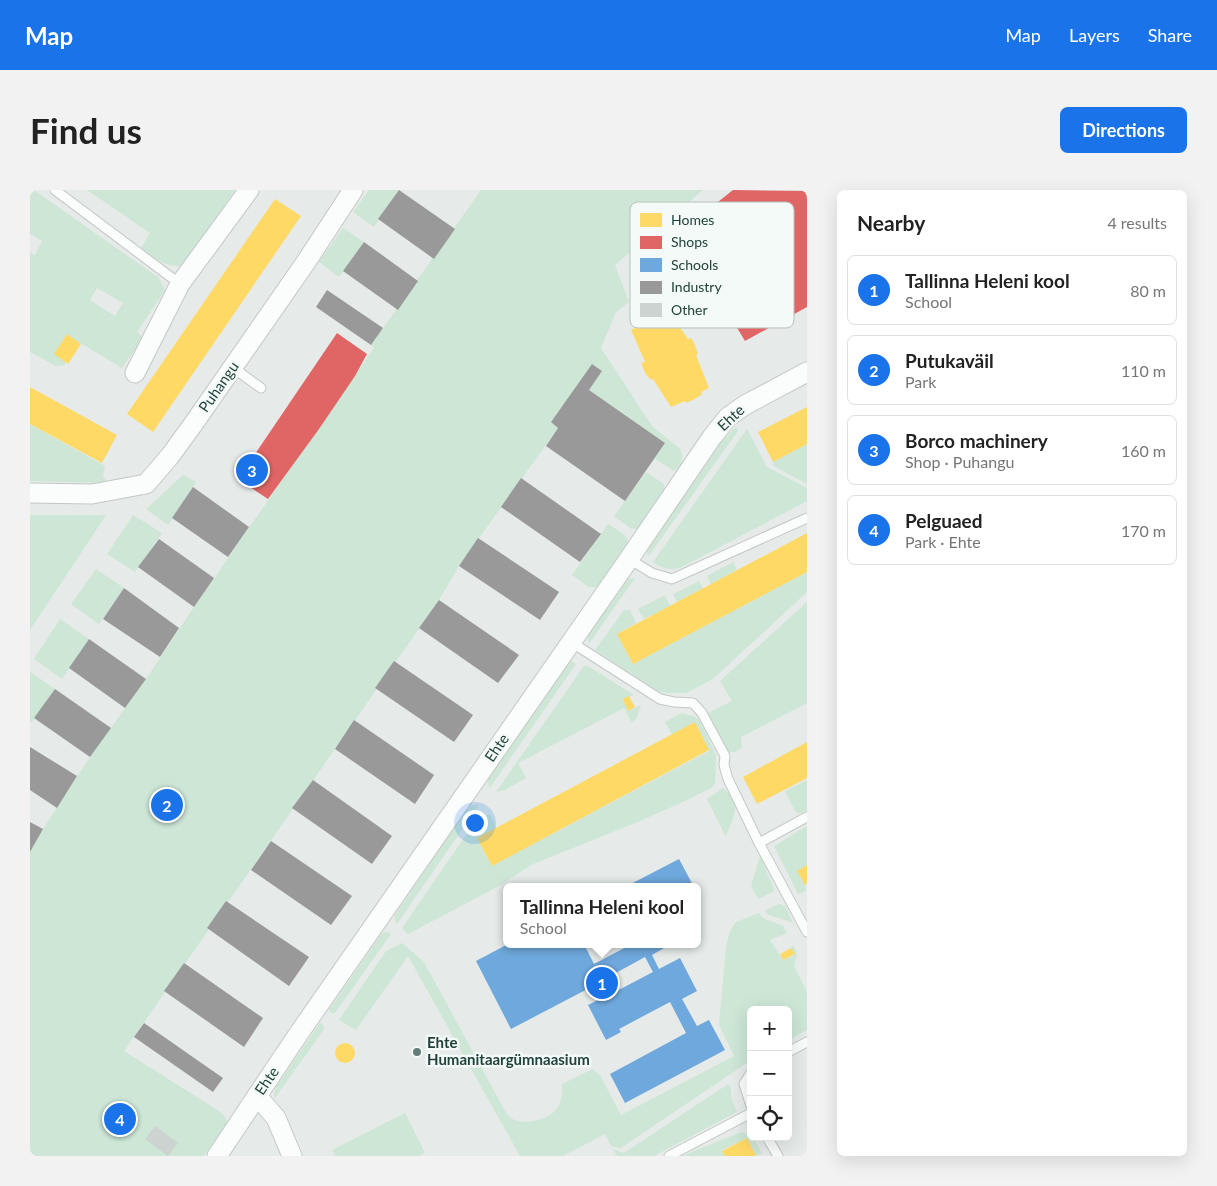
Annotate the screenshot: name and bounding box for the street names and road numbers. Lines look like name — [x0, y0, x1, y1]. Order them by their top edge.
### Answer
street label: Puhangu — [194, 358, 242, 415]
street label: Ehte — [713, 400, 748, 434]
street label: Ehte — [480, 730, 512, 765]
street label: Ehte — [250, 1063, 282, 1098]

